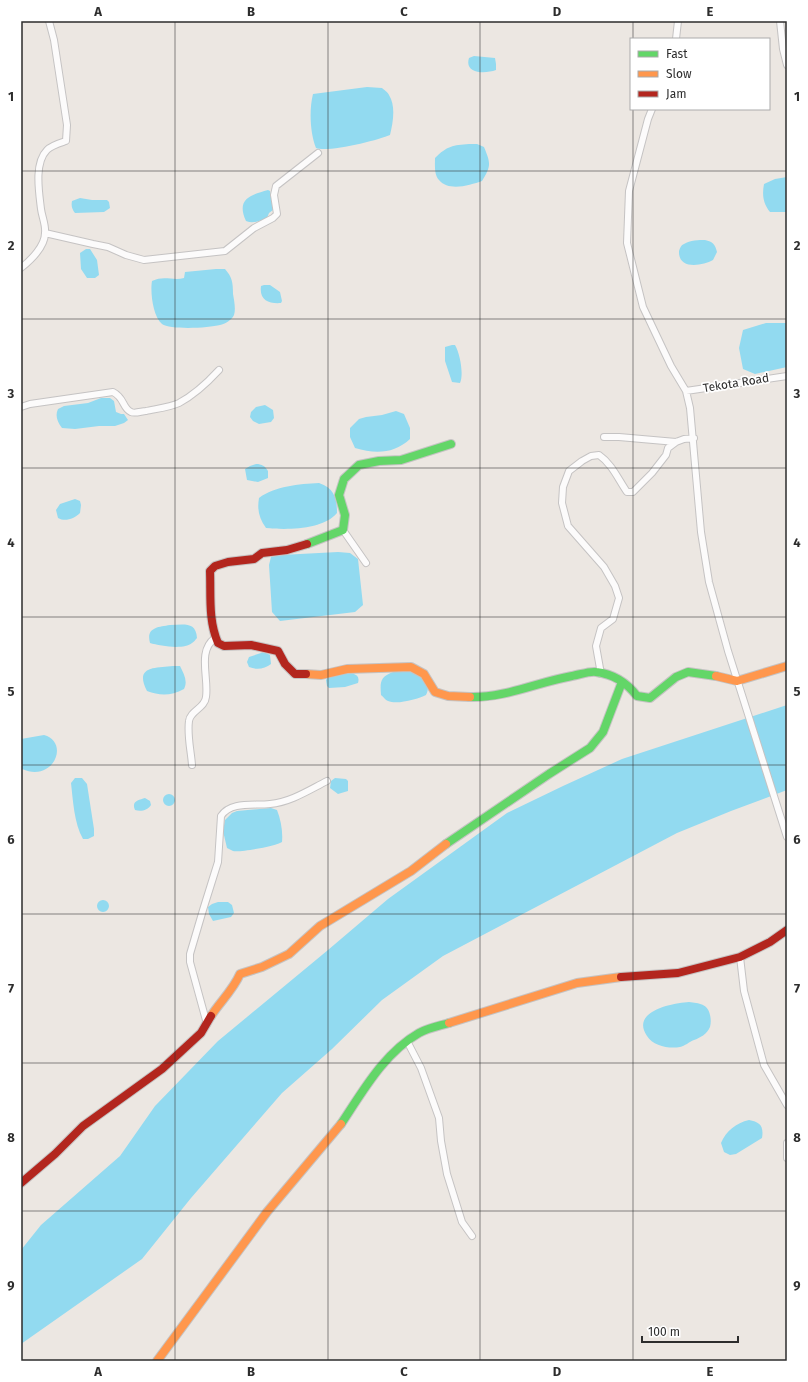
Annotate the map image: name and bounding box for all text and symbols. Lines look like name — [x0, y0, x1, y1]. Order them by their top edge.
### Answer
text: A — [93, 4, 102, 19]
text: B — [247, 4, 255, 19]
text: C — [400, 4, 408, 19]
text: D — [553, 4, 562, 19]
text: E — [707, 4, 714, 19]
legend — [630, 38, 770, 110]
text: Fast — [666, 47, 688, 61]
text: Slow — [666, 67, 692, 81]
text: Jam — [666, 87, 686, 101]
text: 1 — [8, 89, 14, 104]
text: 1 — [794, 89, 800, 104]
text: 2 — [8, 238, 15, 253]
text: 2 — [794, 238, 801, 253]
street label: Tekota Road — [702, 371, 770, 395]
text: 3 — [7, 386, 15, 401]
text: 3 — [793, 386, 801, 401]
text: 4 — [7, 535, 15, 550]
text: 4 — [793, 535, 801, 550]
text: 5 — [8, 684, 15, 699]
text: 5 — [794, 684, 801, 699]
text: 6 — [7, 832, 15, 847]
text: 6 — [793, 832, 801, 847]
text: 7 — [8, 981, 14, 996]
text: 7 — [794, 981, 800, 996]
text: 8 — [7, 1130, 15, 1145]
text: 8 — [793, 1130, 801, 1145]
text: 9 — [7, 1278, 15, 1293]
text: 9 — [793, 1278, 801, 1293]
scale bar — [642, 1318, 738, 1344]
text: 100 m — [648, 1325, 680, 1339]
text: A — [93, 1364, 102, 1379]
text: B — [247, 1364, 255, 1379]
text: C — [400, 1364, 408, 1379]
text: D — [553, 1364, 562, 1379]
text: E — [707, 1364, 714, 1379]

